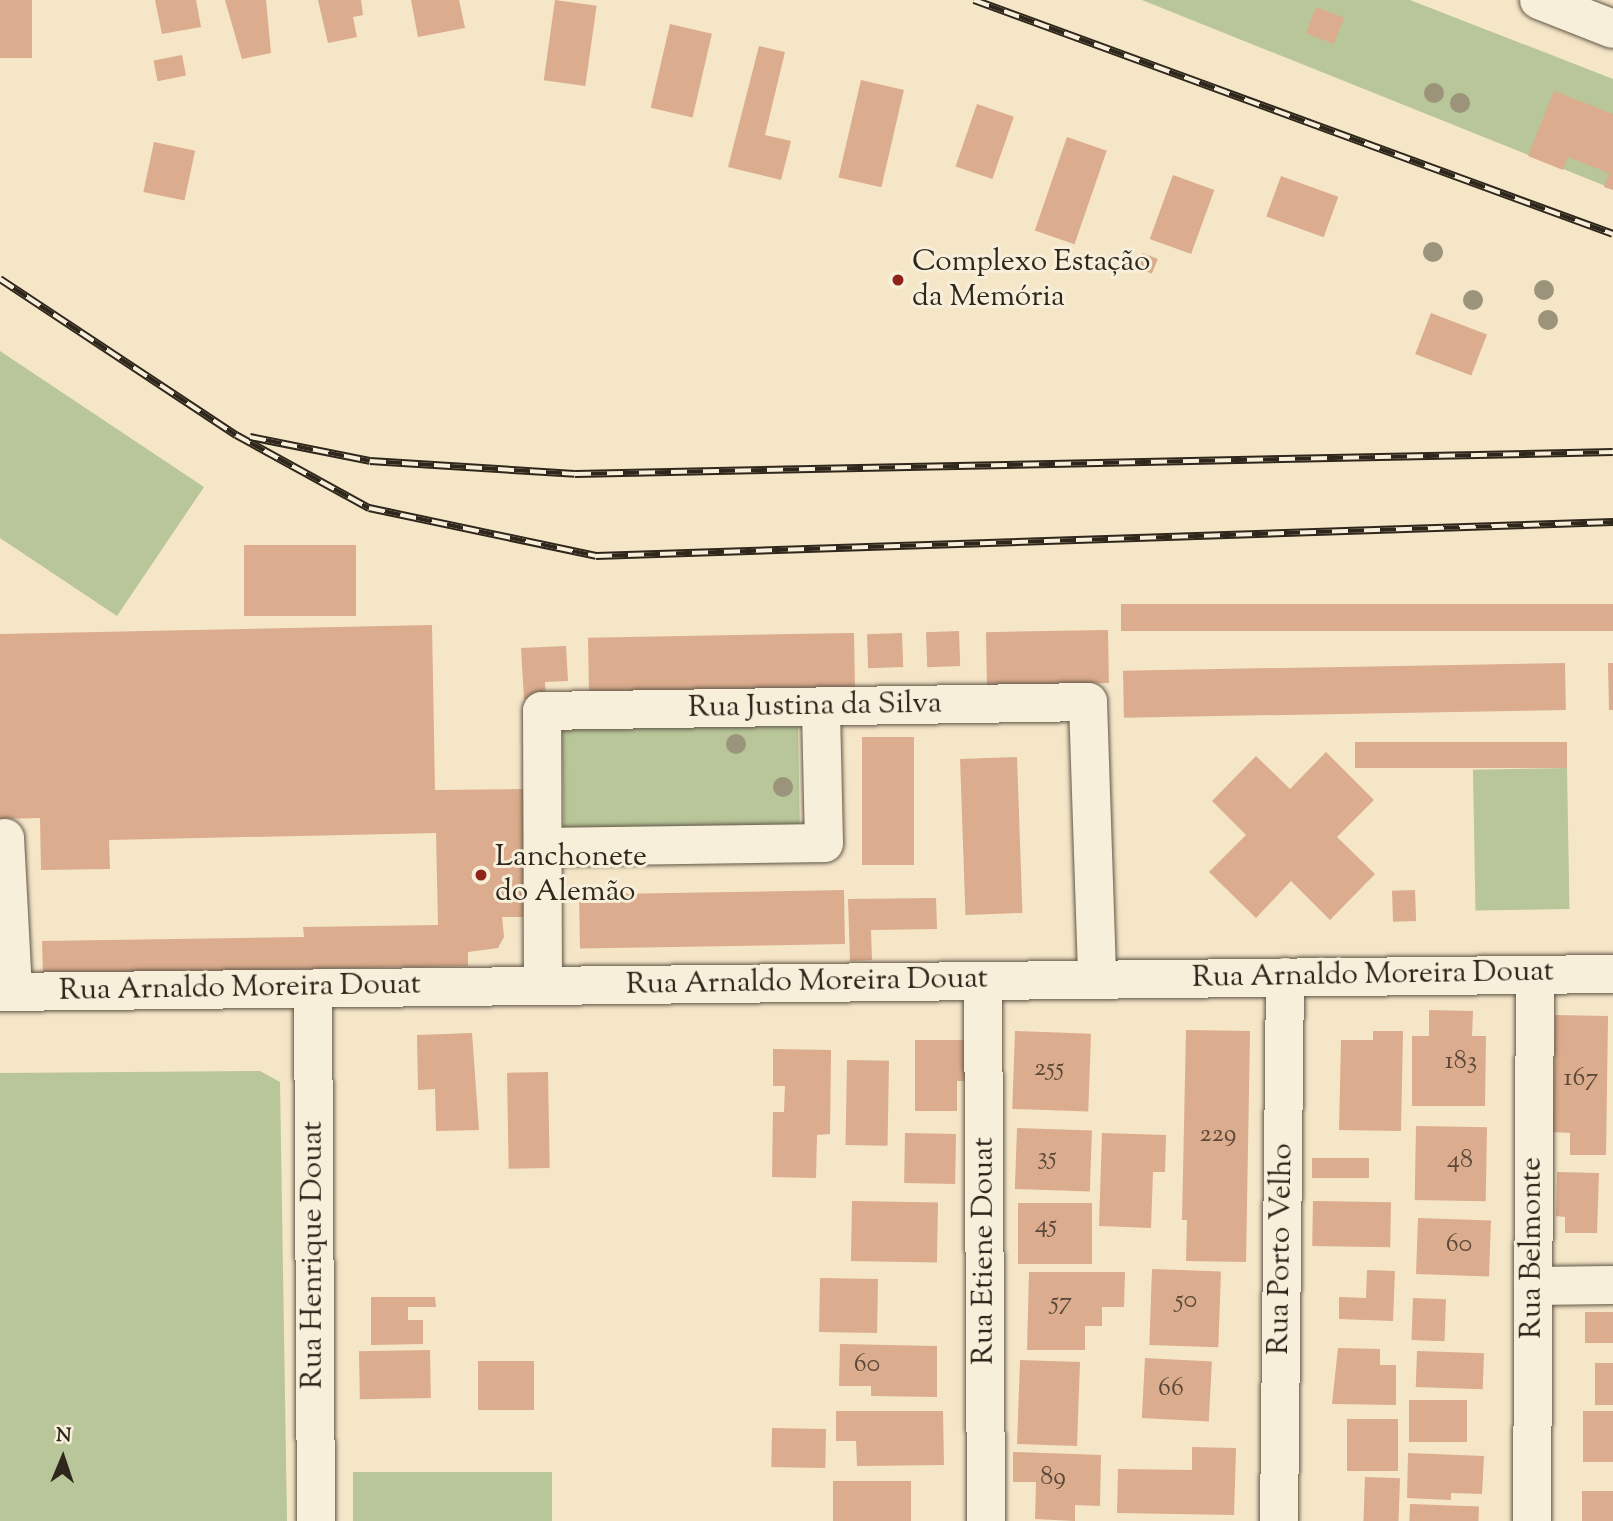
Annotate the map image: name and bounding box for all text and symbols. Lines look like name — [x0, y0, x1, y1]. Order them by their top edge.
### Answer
place label: Complexo Estação da Memória — [912, 245, 1150, 316]
marker: Complexo Estação da Memória — [890, 272, 906, 288]
street label: Rua Justina da Silva — [688, 687, 942, 727]
place label: Lanchonete do Alemão — [495, 840, 647, 910]
marker: Lanchonete do Alemão — [473, 867, 489, 883]
street label: Rua Arnaldo Moreira Douat — [1192, 955, 1554, 997]
street label: Rua Arnaldo Moreira Douat — [626, 962, 988, 1004]
street label: Rua Arnaldo Moreira Douat — [59, 968, 421, 1010]
house number: 183 — [1445, 1046, 1477, 1078]
house number: 255 — [1034, 1053, 1064, 1085]
house number: 167 — [1564, 1063, 1598, 1095]
house number: 229 — [1200, 1119, 1236, 1151]
street label: Rua Henrique Douat — [296, 1121, 332, 1389]
street label: Rua Etiene Douat — [967, 1137, 1003, 1365]
house number: 35 — [1037, 1142, 1057, 1174]
street label: Rua Porto Velho — [1262, 1143, 1302, 1355]
house number: 48 — [1447, 1145, 1473, 1177]
street label: Rua Belmonte — [1515, 1157, 1551, 1339]
house number: 45 — [1035, 1210, 1057, 1242]
house number: 60 — [1446, 1229, 1472, 1261]
house number: 50 — [1175, 1285, 1197, 1317]
house number: 57 — [1050, 1287, 1072, 1319]
house number: 60 — [854, 1349, 880, 1381]
house number: 66 — [1158, 1373, 1184, 1405]
north arrow — [28, 1423, 98, 1493]
text: N — [56, 1423, 72, 1450]
house number: 89 — [1040, 1462, 1066, 1494]

